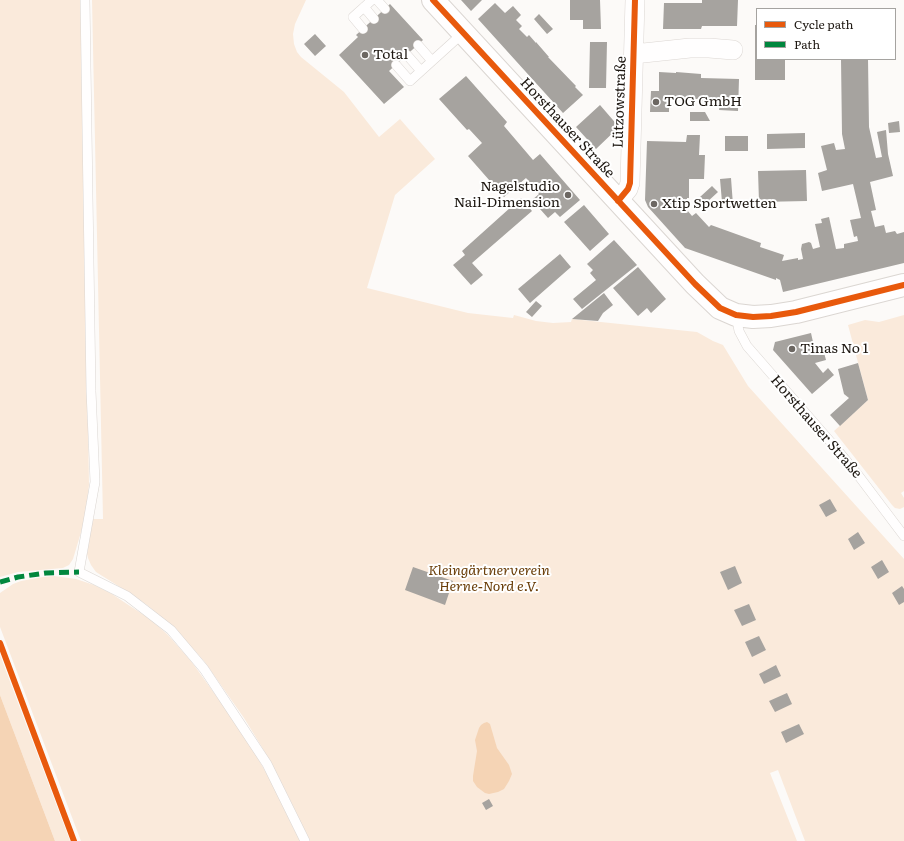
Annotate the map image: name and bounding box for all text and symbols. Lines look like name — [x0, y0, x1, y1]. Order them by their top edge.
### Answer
legend — [756, 8, 896, 60]
text: Cycle path — [794, 15, 854, 33]
text: Path — [794, 35, 820, 53]
place label: Total — [373, 47, 408, 63]
marker: Total — [360, 50, 370, 60]
street label: Lützowstraße — [610, 56, 630, 148]
street label: Horsthauser Straße — [516, 74, 618, 182]
place label: TOG GmbH — [664, 94, 742, 110]
marker: TOG GmbH — [651, 97, 661, 107]
place label: Nagelstudio Nail-Dimension — [454, 179, 560, 212]
marker: Nagelstudio Nail-Dimension — [563, 190, 573, 200]
place label: Xtip Sportwetten — [662, 196, 777, 212]
marker: Xtip Sportwetten — [649, 199, 659, 209]
place label: Tinas No 1 — [800, 341, 868, 357]
marker: Tinas No 1 — [787, 344, 797, 354]
street label: Horsthauser Straße — [767, 372, 865, 482]
park label: Kleingärtnerverein Herne-Nord e.V. — [428, 563, 550, 596]

